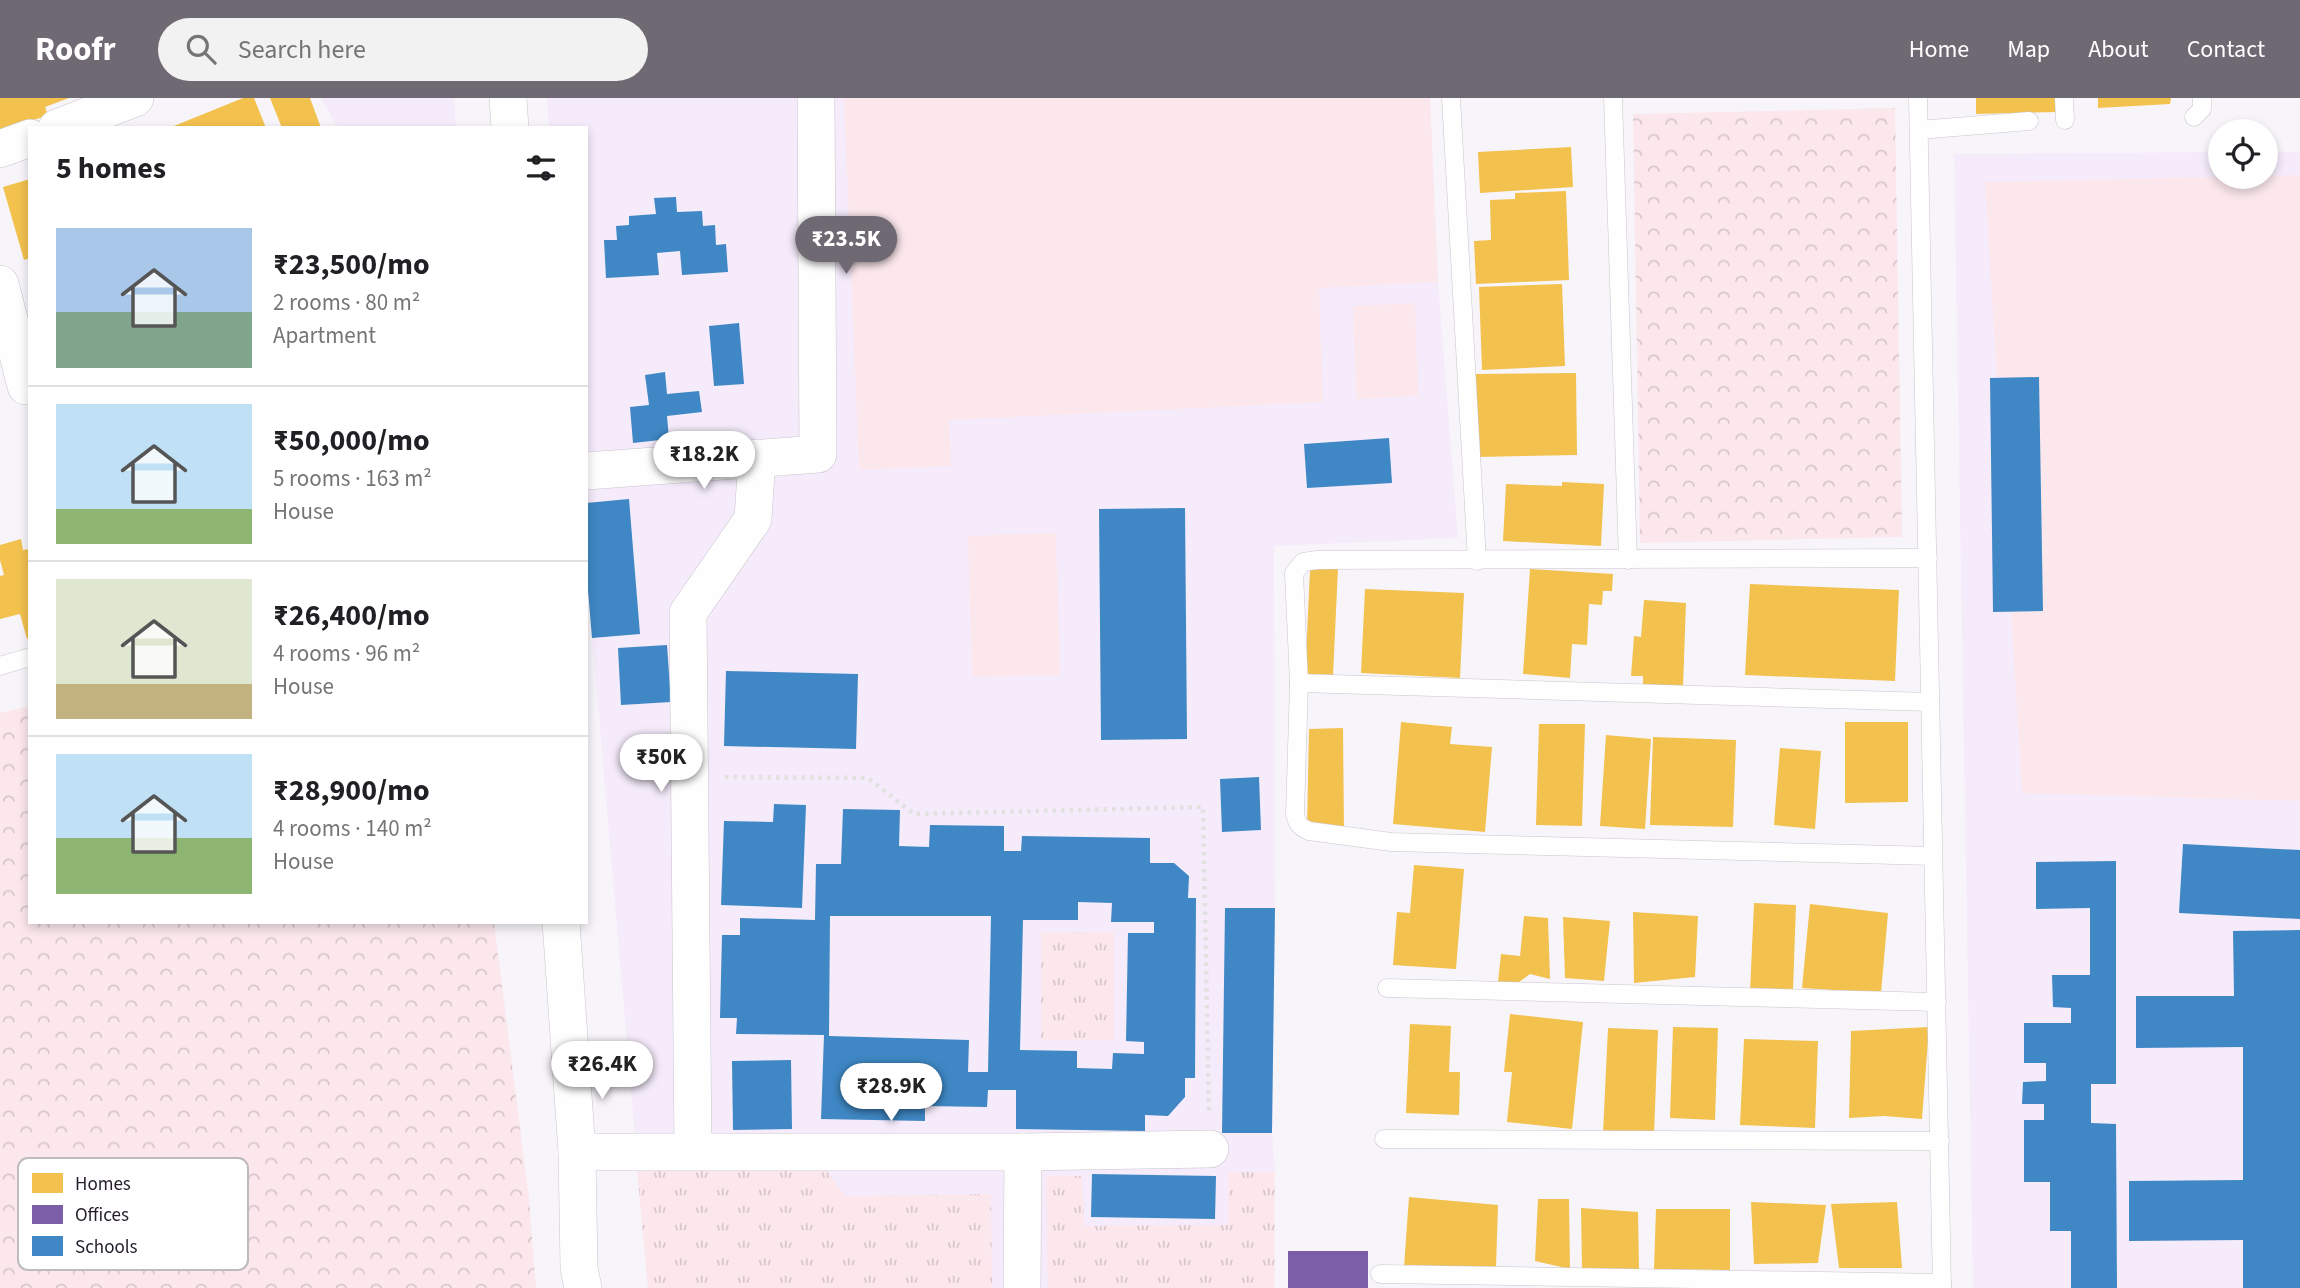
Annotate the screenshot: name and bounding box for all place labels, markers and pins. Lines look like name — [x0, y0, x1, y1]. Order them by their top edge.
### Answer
pin: ₹23.5K — [789, 216, 903, 276]
pin: ₹18.2K — [647, 432, 761, 491]
pin: ₹50K — [620, 734, 702, 794]
pin: ₹26.4K — [545, 1042, 659, 1101]
pin: ₹28.9K — [834, 1063, 948, 1123]

